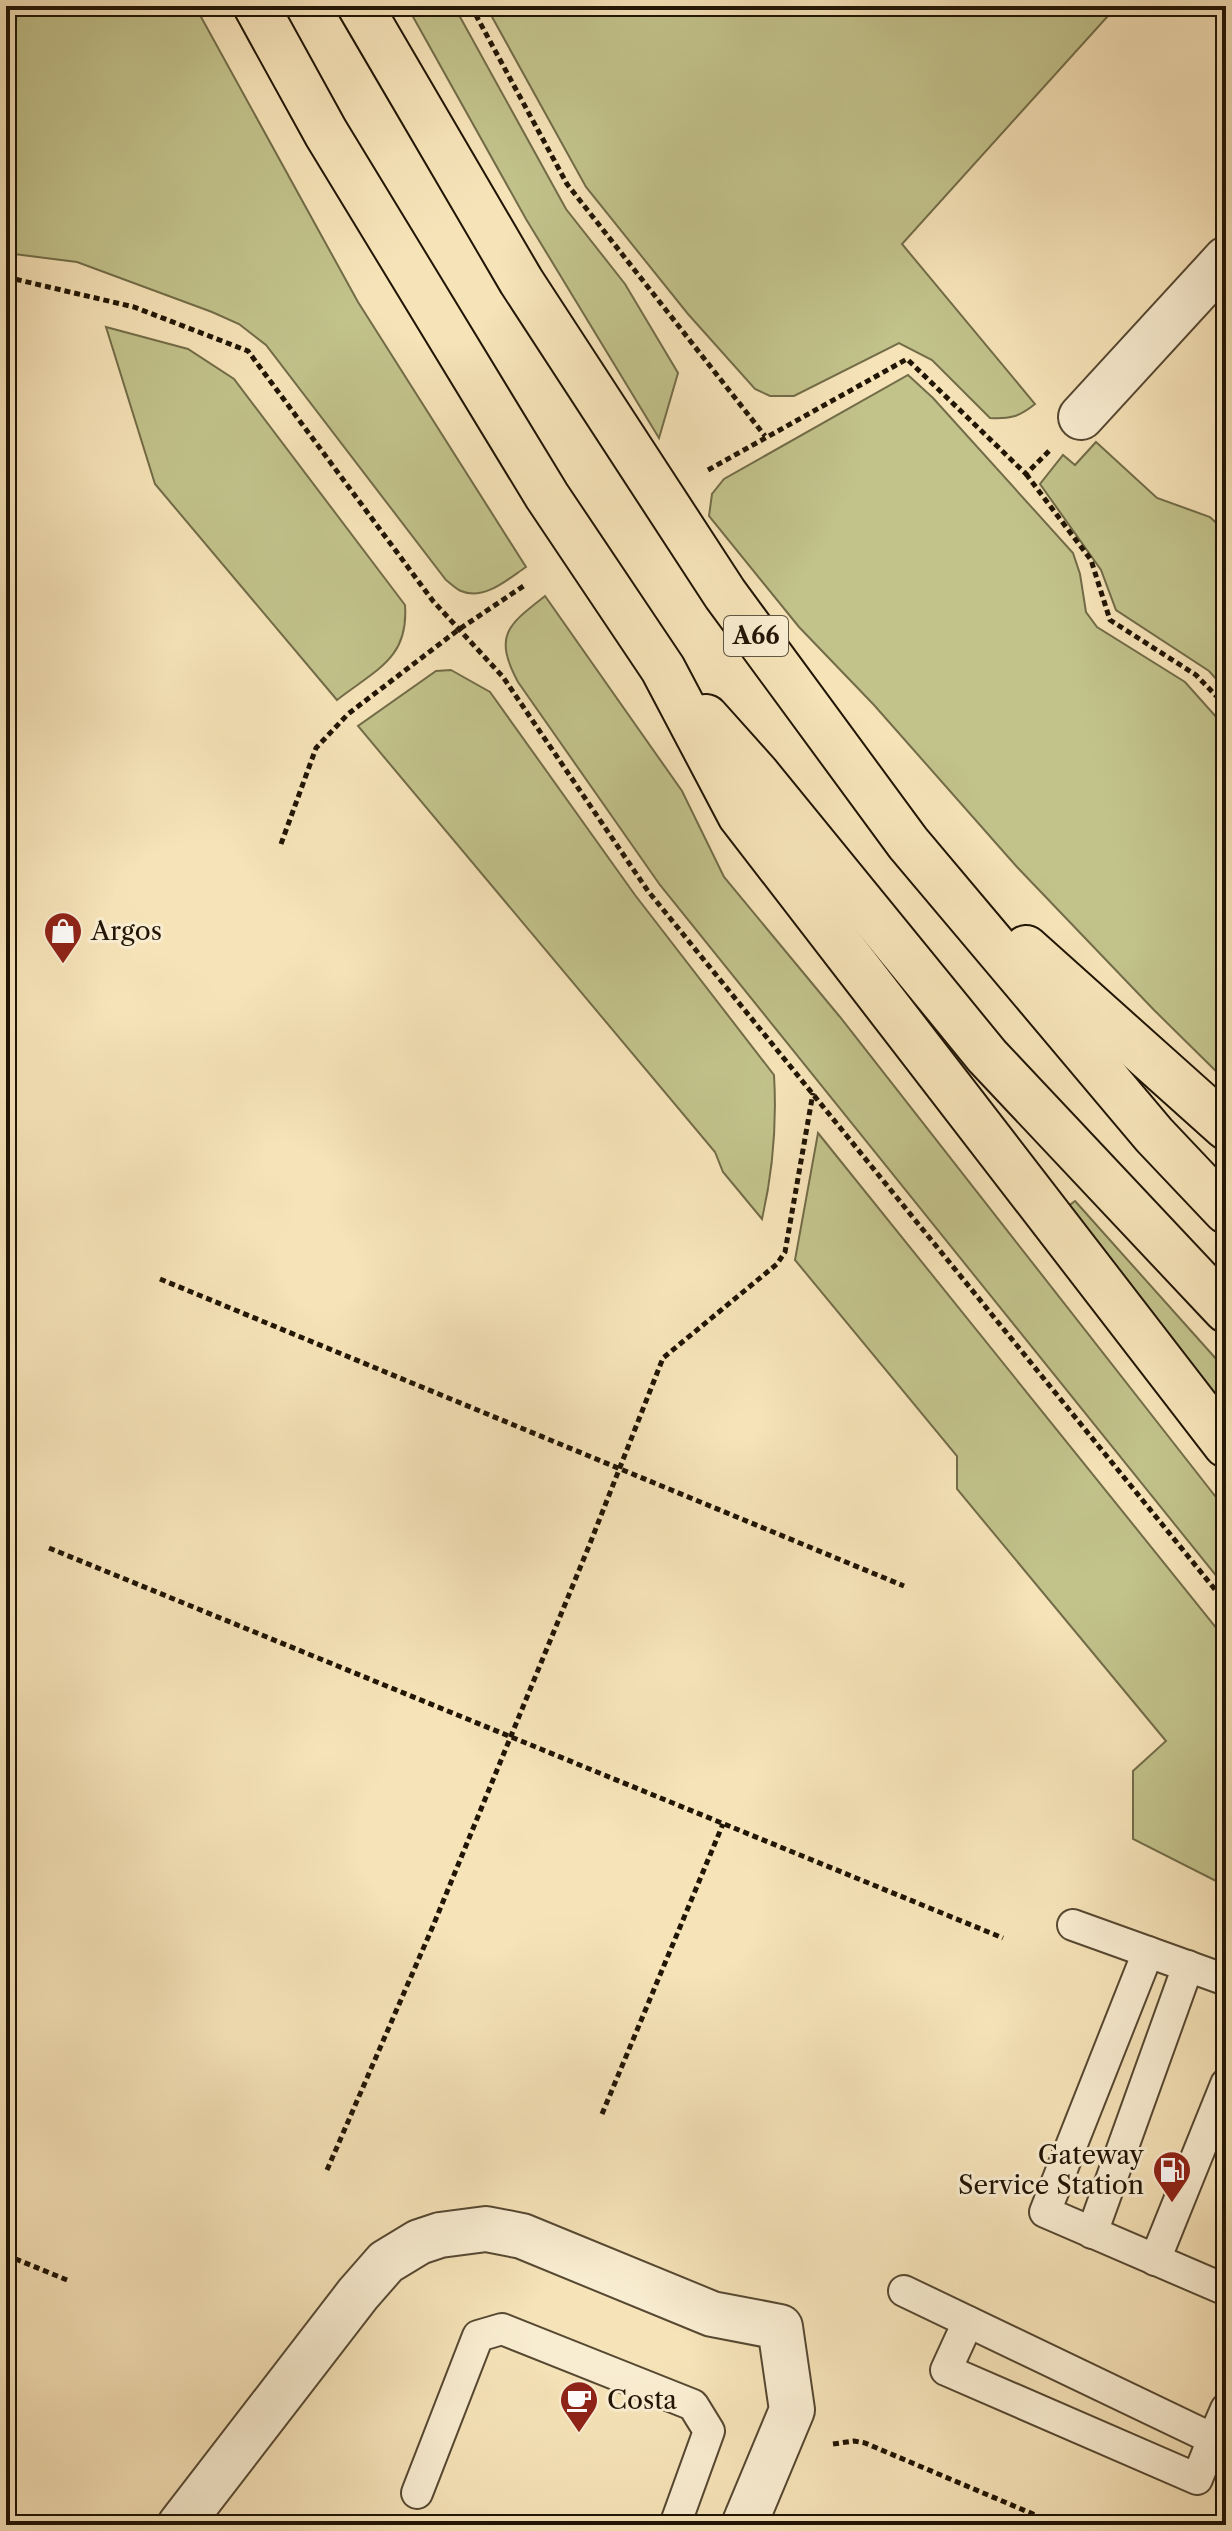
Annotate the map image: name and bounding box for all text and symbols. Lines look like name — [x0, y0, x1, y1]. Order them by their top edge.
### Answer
road number: A66 — [724, 616, 788, 656]
shop icon: Argos — [42, 910, 84, 965]
place label: Argos — [90, 915, 162, 947]
place label: Gateway Service Station — [958, 2139, 1145, 2201]
fuel station icon: Gateway Service Station — [1151, 2149, 1193, 2204]
cafe icon: Costa — [558, 2379, 600, 2434]
place label: Costa — [607, 2384, 677, 2416]

